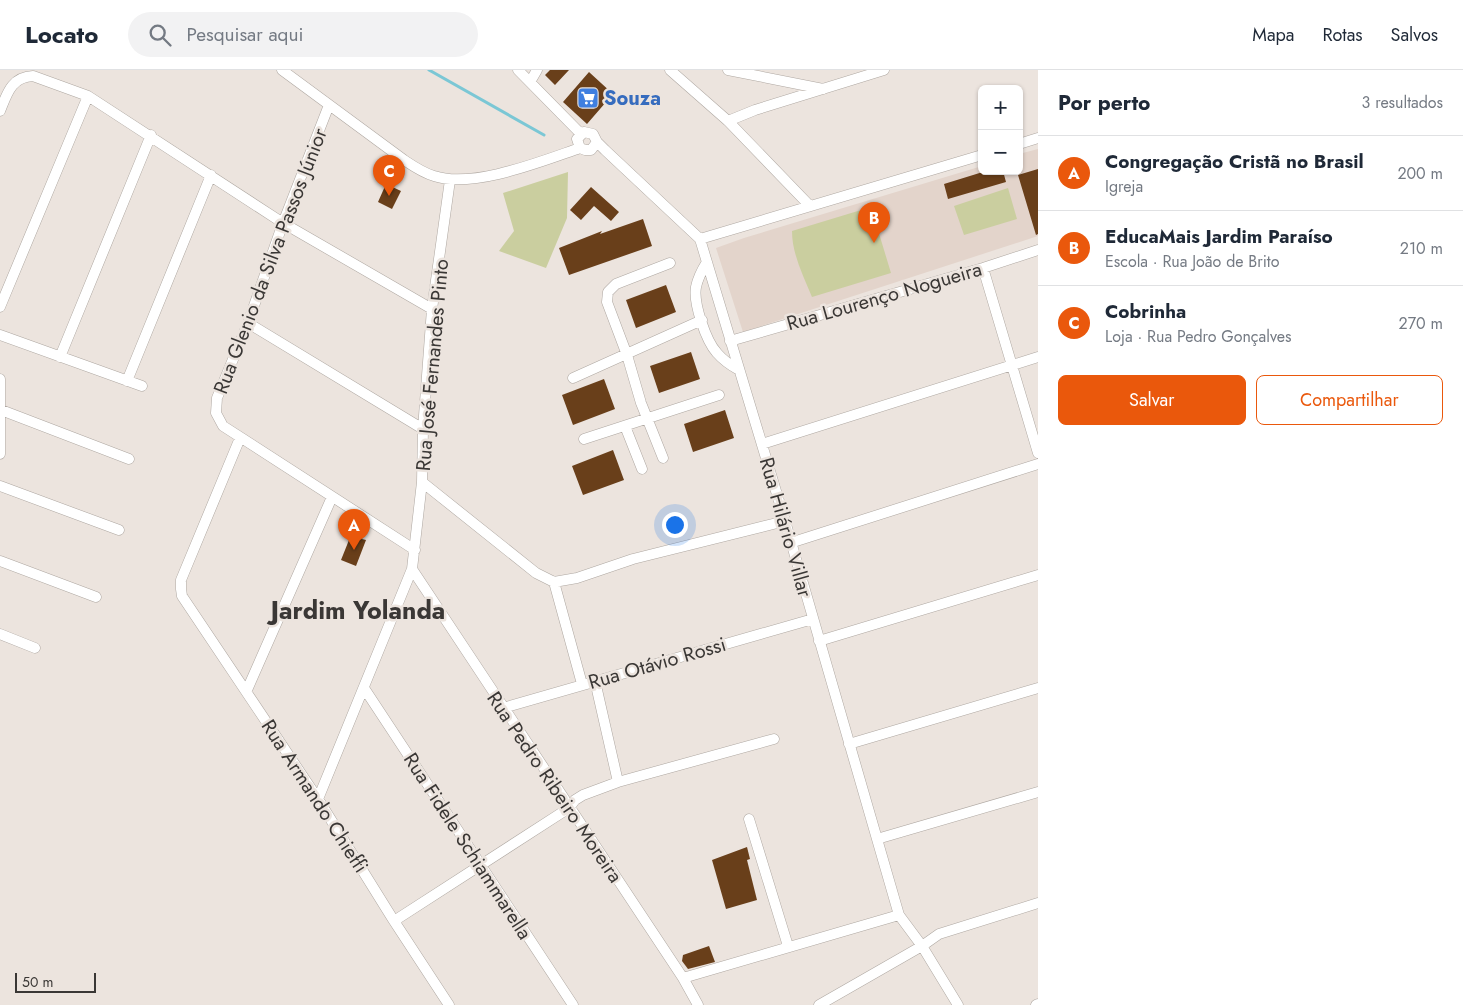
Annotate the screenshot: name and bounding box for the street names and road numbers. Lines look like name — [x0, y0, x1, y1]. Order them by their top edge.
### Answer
street label: Rua Glenio da Silva Passos Júnior — [206, 124, 335, 398]
street label: Rua Lourenço Nogueira — [783, 255, 985, 338]
street label: Rua José Fernandes Pinto — [409, 258, 456, 472]
street label: Rua Hilário Villar — [752, 454, 819, 601]
street label: Rua Otávio Rossi — [585, 630, 729, 697]
street label: Rua Pedro Ribeiro Moreira — [480, 686, 630, 889]
street label: Rua Armando Chieffi — [254, 714, 375, 879]
street label: Rua Fidele Schiammarella — [396, 747, 539, 945]

